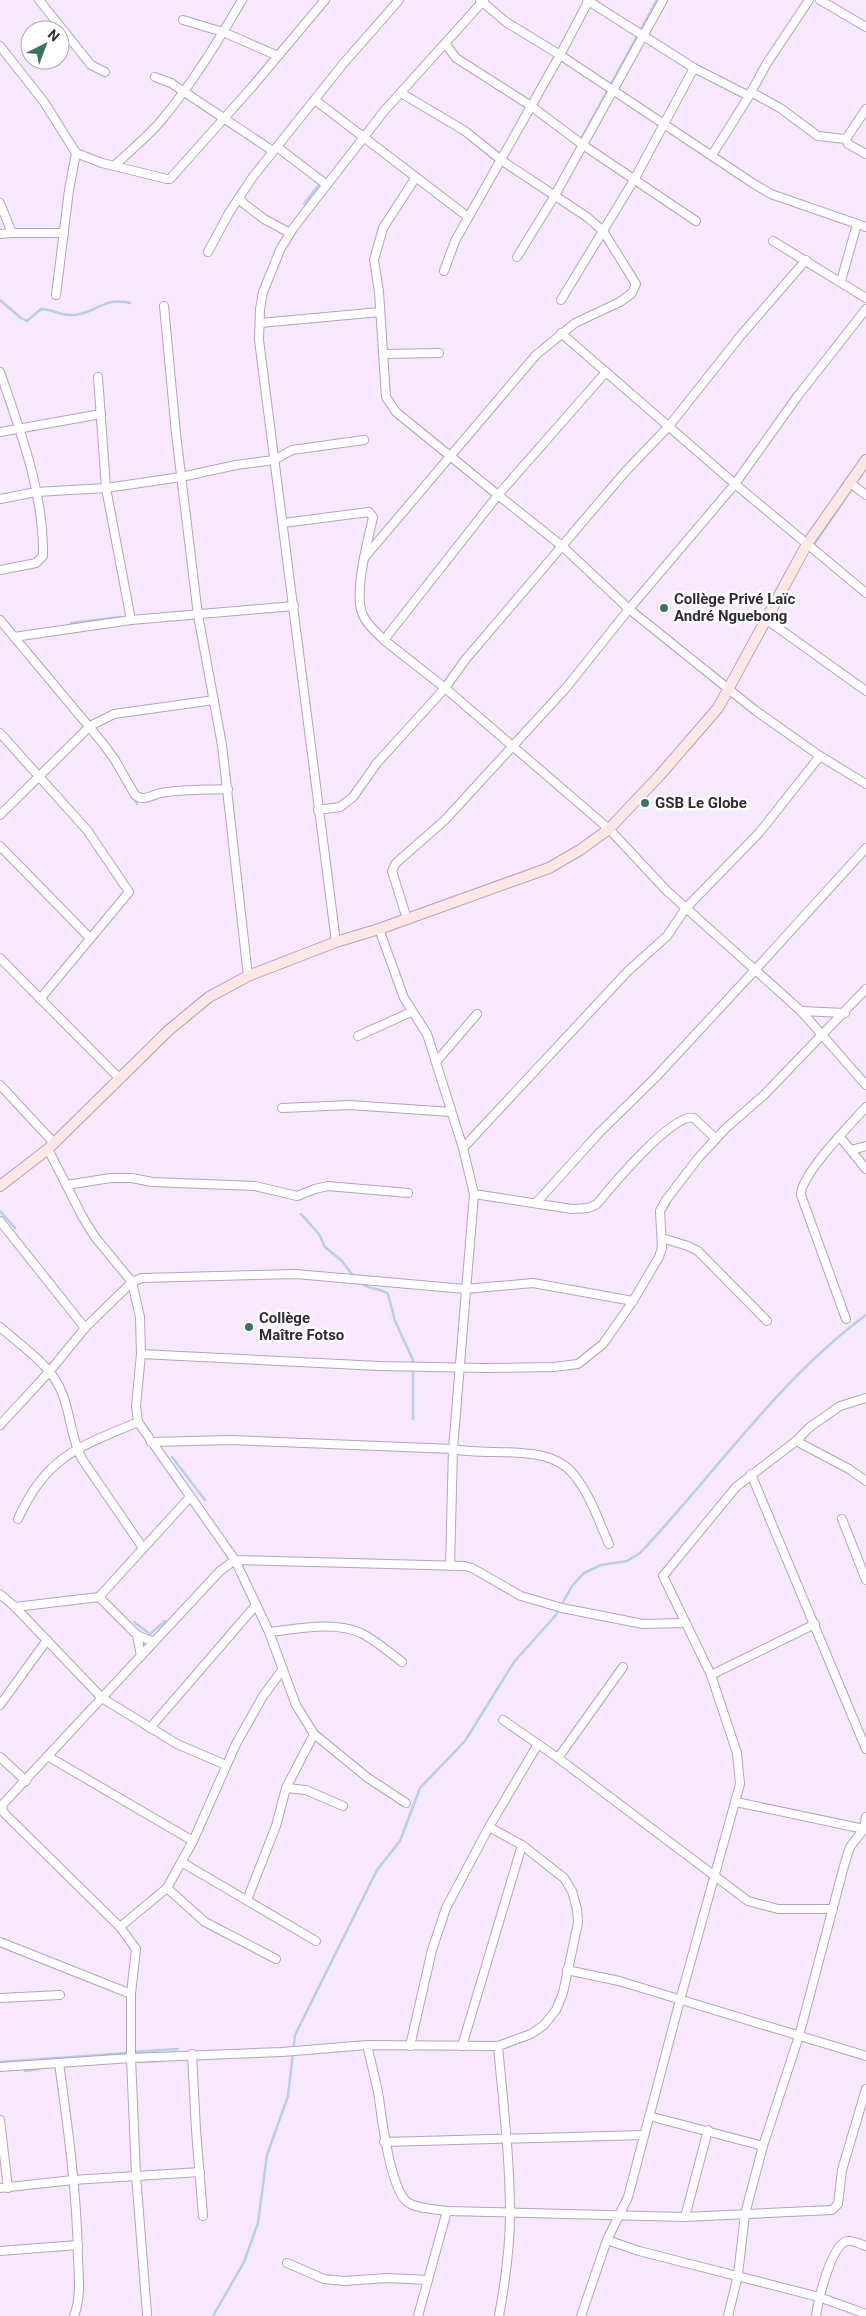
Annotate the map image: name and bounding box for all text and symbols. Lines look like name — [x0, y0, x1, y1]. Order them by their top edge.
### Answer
north arrow — [20, 20, 70, 70]
text: N — [45, 26, 63, 45]
place label: Collège Privé Laïc André Nguebong — [674, 590, 795, 625]
marker: Collège Privé Laïc André Nguebong — [658, 602, 670, 614]
place label: GSB Le Globe — [655, 794, 747, 812]
marker: GSB Le Globe — [639, 797, 651, 809]
place label: Collège Maître Fotso — [259, 1309, 344, 1344]
marker: Collège Maître Fotso — [243, 1321, 255, 1333]

